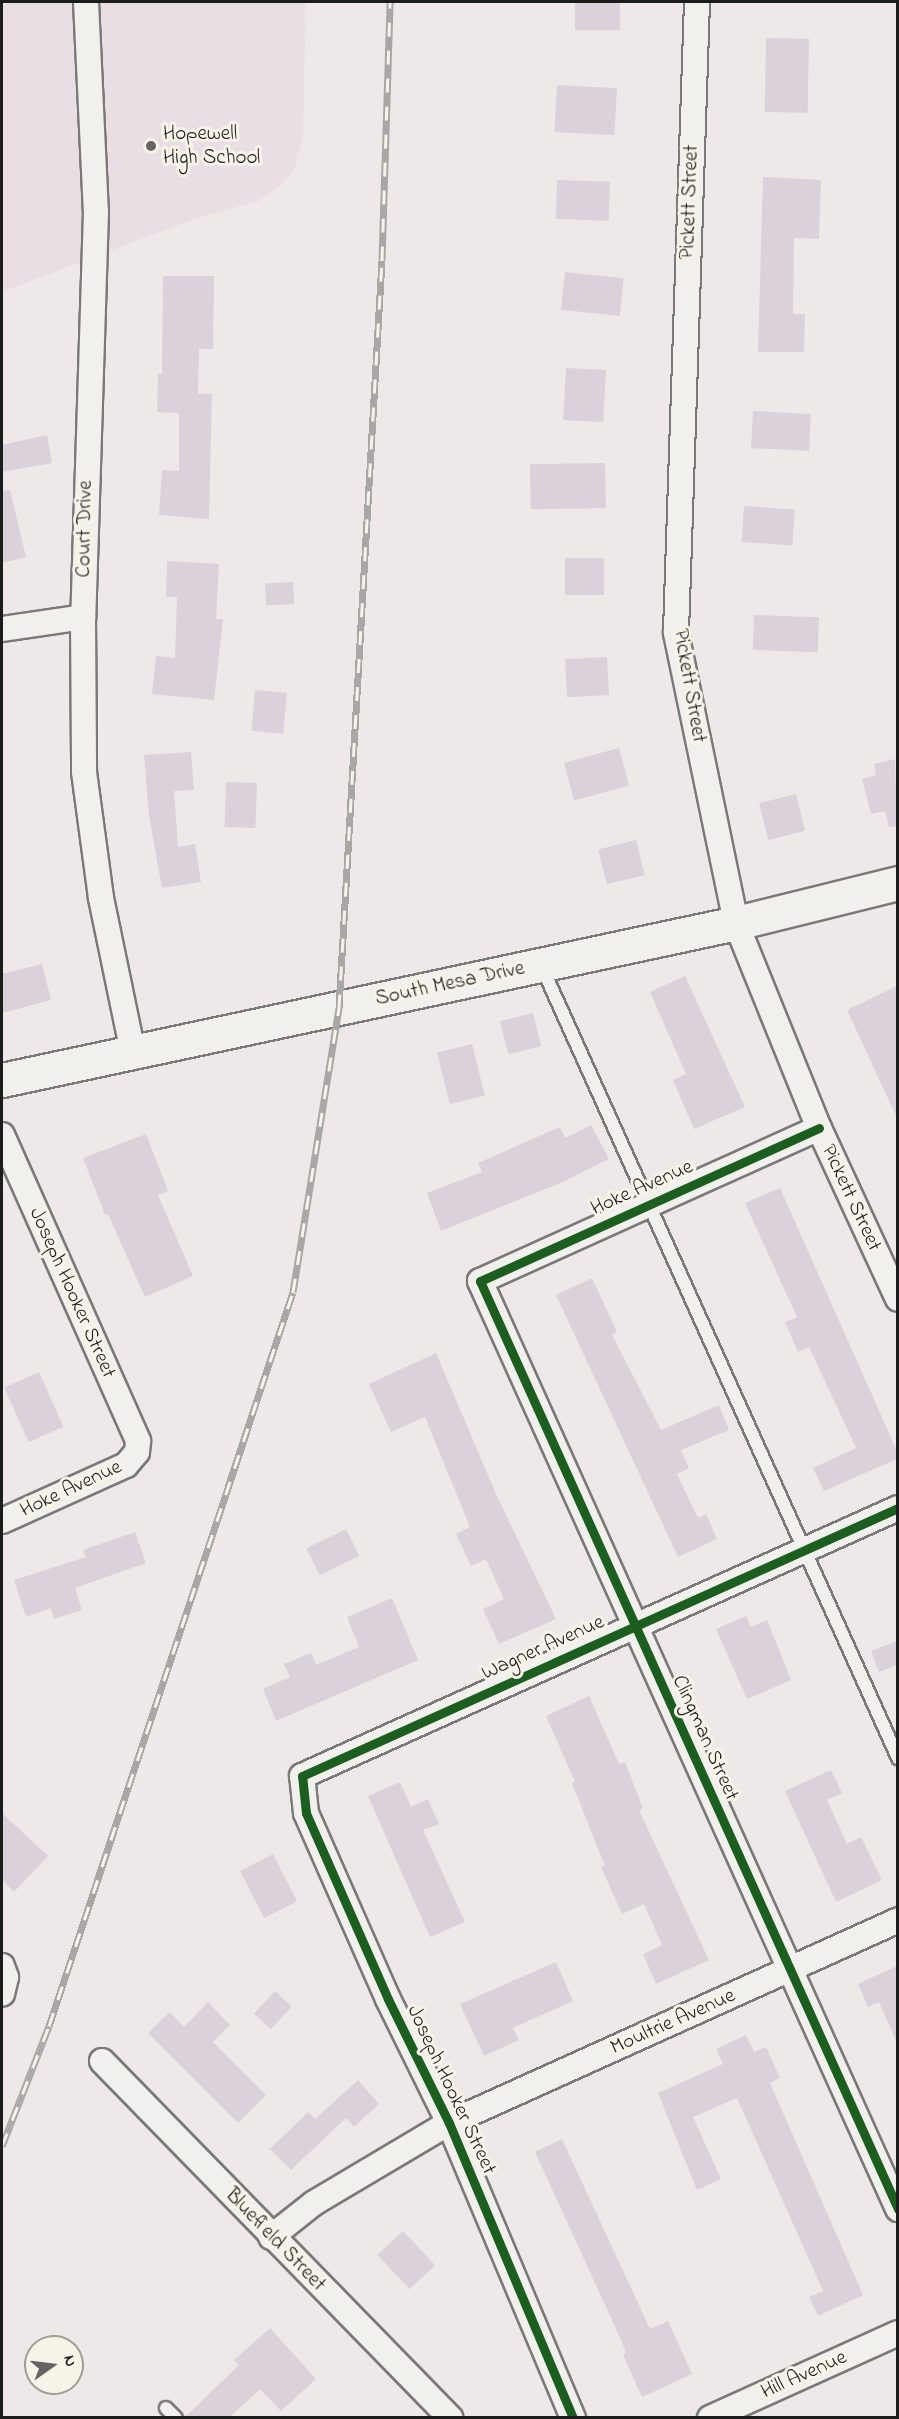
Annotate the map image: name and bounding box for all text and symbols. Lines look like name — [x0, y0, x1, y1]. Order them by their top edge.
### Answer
place label: Hopewell High School — [163, 121, 260, 171]
marker: Hopewell High School — [144, 139, 158, 153]
street label: Pickett Street — [675, 144, 705, 260]
street label: Court Drive — [72, 480, 98, 578]
street label: Pickett Street — [667, 627, 711, 745]
street label: South Mesa Drive — [373, 956, 527, 1012]
street label: Pickett Street — [815, 1141, 887, 1255]
street label: Hoke Avenue — [587, 1154, 697, 1222]
street label: Joseph Hooker Street — [23, 1204, 121, 1382]
street label: Hoke Avenue — [16, 1455, 126, 1523]
street label: Wagner Avenue — [478, 1610, 608, 1686]
street label: Clingman Street — [666, 1671, 744, 1805]
street label: Moultrie Avenue — [607, 1983, 739, 2061]
street label: Joseph Hooker Street — [401, 2001, 501, 2179]
street label: Bluefield Street — [219, 2183, 331, 2297]
north arrow — [24, 2335, 84, 2395]
street label: Hill Avenue — [757, 2345, 851, 2405]
text: N — [57, 2353, 82, 2369]

